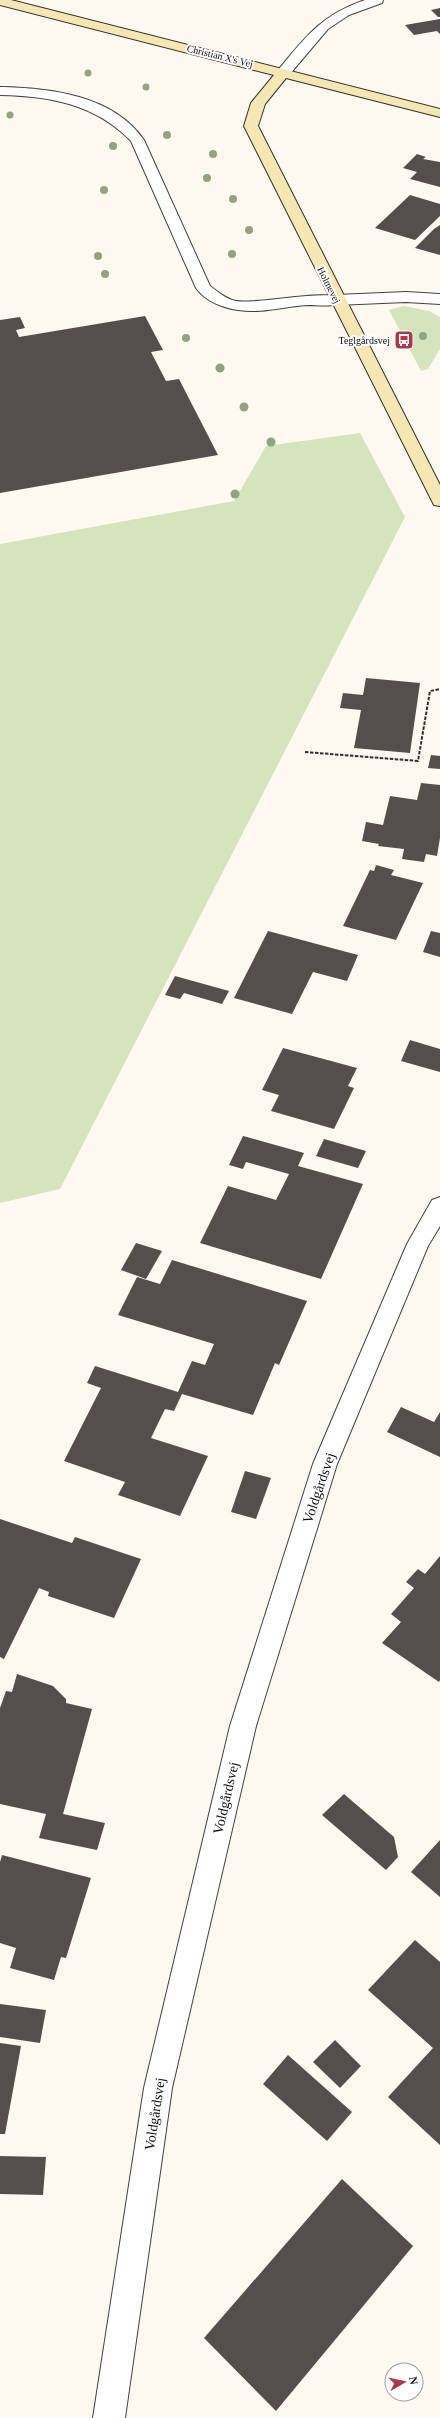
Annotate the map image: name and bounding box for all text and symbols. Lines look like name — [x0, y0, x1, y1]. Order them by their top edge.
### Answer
street label: Christian X's Vej — [186, 42, 254, 70]
street label: Holmevej — [315, 265, 343, 305]
bus stop icon: Teglgårdsvej — [393, 329, 415, 351]
place label: Teglgårdsvej — [338, 335, 390, 346]
street label: Voldgårdsvej — [300, 1451, 338, 1525]
street label: Voldgårdsvej — [210, 1760, 242, 1836]
street label: Voldgårdsvej — [142, 2076, 168, 2152]
north arrow — [384, 2362, 424, 2402]
text: N — [407, 2376, 420, 2385]

